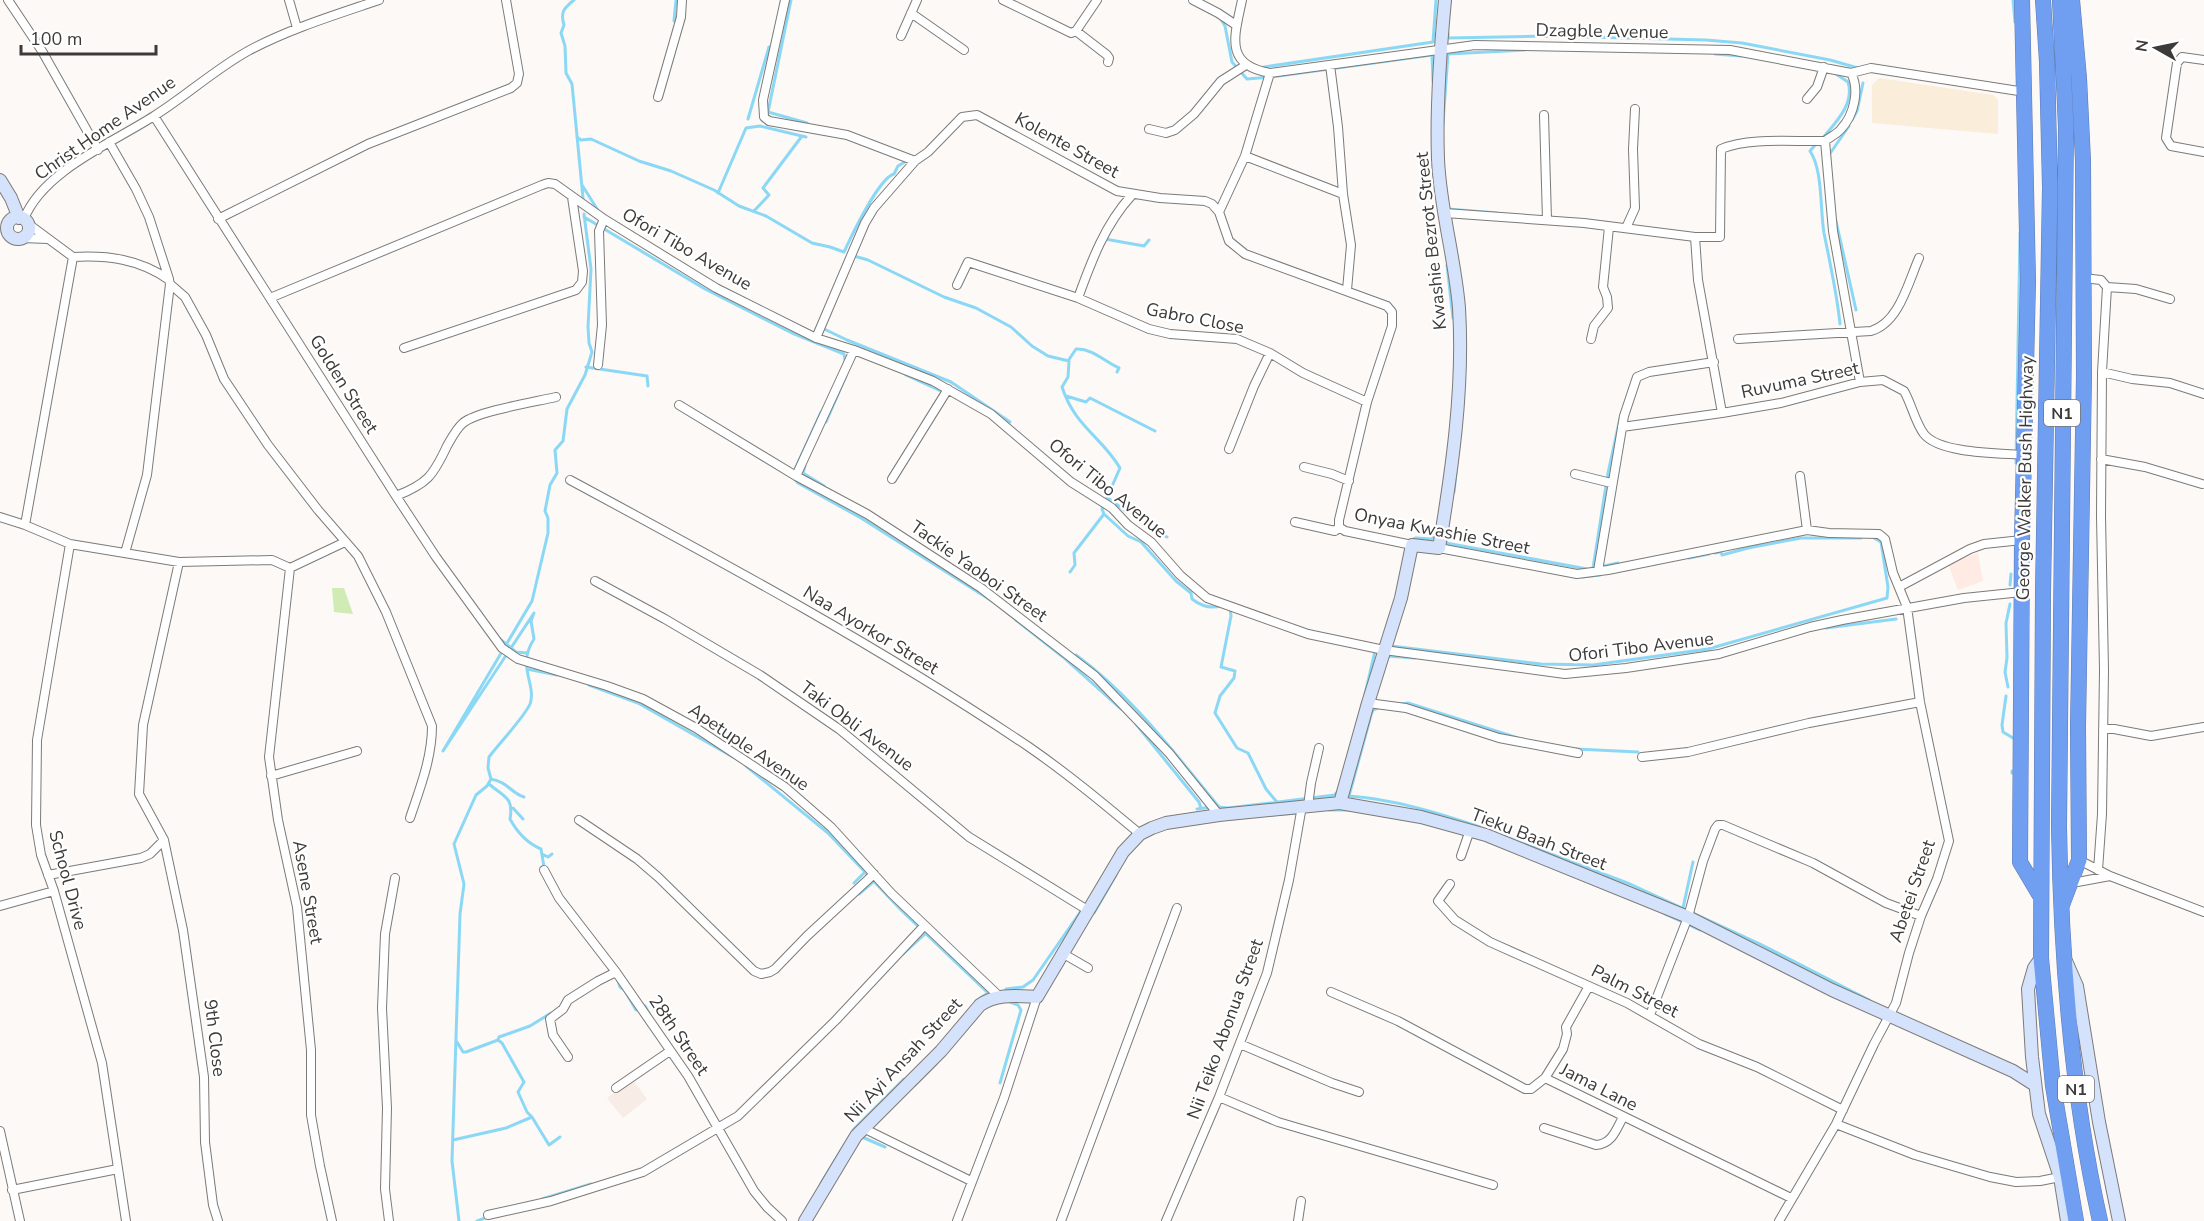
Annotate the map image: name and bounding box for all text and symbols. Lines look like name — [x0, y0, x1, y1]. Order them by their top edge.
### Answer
scale bar — [21, 18, 156, 56]
street label: Dzagble Avenue — [1535, 18, 1669, 44]
north arrow — [2126, 18, 2186, 78]
text: 100 m — [30, 27, 82, 51]
text: N — [2130, 38, 2154, 53]
street label: Christ Home Avenue — [30, 70, 180, 186]
street label: Kolente Street — [1011, 106, 1124, 184]
street label: Kwashie Bezrot Street — [1410, 150, 1452, 331]
street label: Ofori Tibo Avenue — [618, 202, 756, 296]
street label: Gabro Close — [1144, 297, 1246, 339]
street label: Golden Street — [304, 330, 384, 439]
street label: George Walker Bush Highway — [2011, 355, 2039, 601]
street label: Ruvuma Street — [1739, 356, 1862, 404]
road number: N1 — [2044, 400, 2080, 426]
street label: Ofori Tibo Avenue — [1044, 433, 1172, 543]
street label: Onyaa Kwashie Street — [1352, 502, 1533, 560]
street label: Tackie Yaoboi Street — [906, 515, 1053, 628]
street label: Naa Ayorkor Street — [799, 580, 944, 680]
street label: Ofori Tibo Avenue — [1567, 626, 1715, 668]
street label: Taki Obli Avenue — [795, 675, 919, 777]
street label: Apetuple Avenue — [684, 698, 814, 796]
street label: Tieku Baah Street — [1468, 802, 1611, 876]
street label: School Drive — [43, 827, 93, 933]
street label: Abetei Street — [1883, 836, 1941, 945]
street label: Asene Street — [287, 838, 329, 946]
street label: Nii Teiko Abonua Street — [1181, 935, 1269, 1122]
street label: Palm Street — [1587, 959, 1683, 1024]
street label: 28th Street — [643, 990, 715, 1080]
street label: Nii Ayi Ansah Street — [839, 992, 968, 1128]
street label: 9th Close — [198, 998, 232, 1078]
street label: Jama Lane — [1555, 1057, 1642, 1117]
road number: N1 — [2058, 1076, 2094, 1102]

